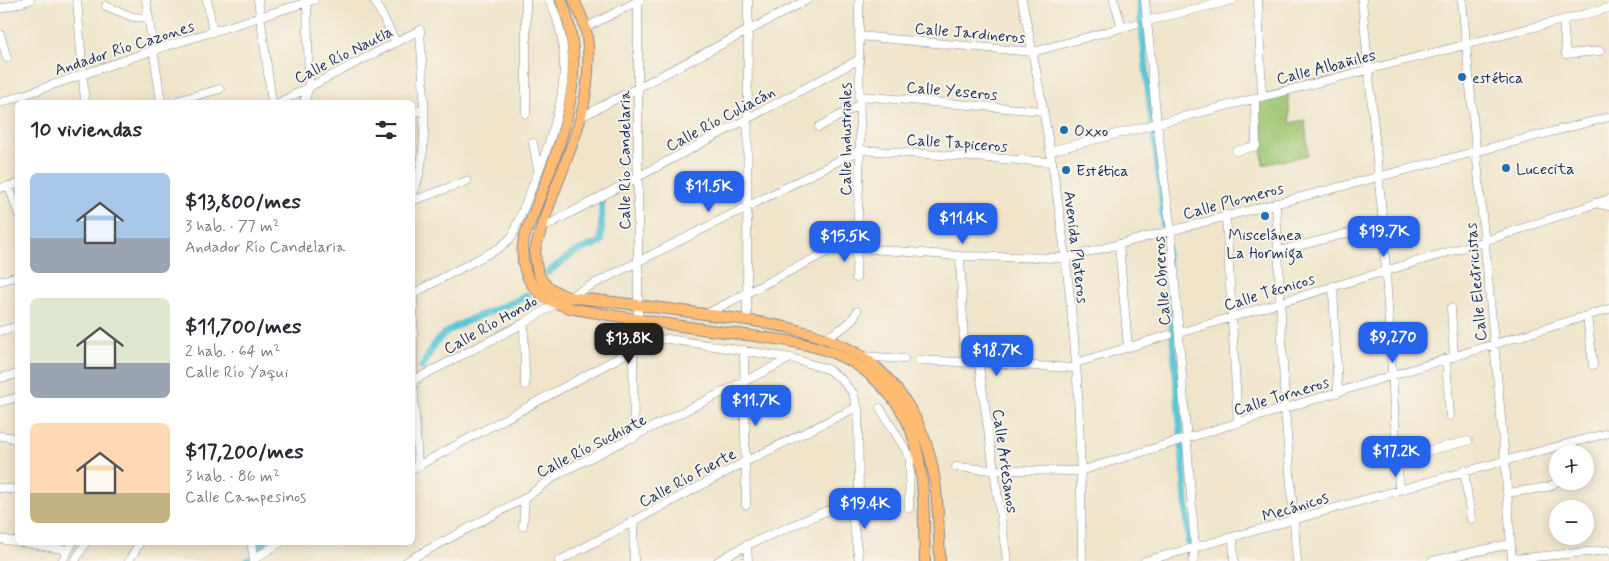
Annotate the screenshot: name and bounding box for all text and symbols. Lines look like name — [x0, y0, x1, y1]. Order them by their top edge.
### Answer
street label: Andador Río Cazones — [52, 16, 197, 81]
street label: Calle Jardineros — [914, 18, 1026, 49]
street label: Calle Río Nautla — [291, 22, 396, 89]
street label: Calle Albañiles — [1274, 45, 1378, 90]
place label: estética — [1472, 68, 1523, 89]
marker: estética — [1456, 71, 1468, 83]
street label: Calle Yeseros — [905, 77, 998, 106]
street label: Calle Río Culiacán — [662, 82, 779, 157]
street label: Calle Industriales — [836, 82, 857, 196]
street label: Calle Río Candelaria — [615, 90, 636, 230]
text: 10 viviendas — [30, 116, 142, 144]
icon: filters — [372, 116, 400, 144]
place label: Oxxo — [1074, 121, 1108, 142]
marker: Oxxo — [1058, 124, 1070, 136]
street label: Calle Tapiceros — [906, 129, 1008, 158]
place label: Lucecita — [1516, 159, 1574, 180]
place label: Estética — [1076, 161, 1129, 182]
marker: Lucecita — [1500, 162, 1512, 174]
marker: Estética — [1060, 164, 1072, 176]
pin: $11.5K — [668, 170, 750, 213]
text: $11.5K — [685, 176, 733, 197]
street label: Calle Plomeros — [1181, 178, 1286, 225]
text: $13,800/mes — [185, 188, 301, 216]
street label: Avenida Plateros — [1058, 190, 1093, 305]
icon: home — [70, 193, 130, 253]
pin: $11.4K — [922, 202, 1004, 245]
text: $11.4K — [939, 208, 987, 229]
marker: Miscelánea La Hormiga — [1259, 210, 1271, 222]
text: 3 hab. · 77 m² — [185, 216, 280, 237]
pin: $19.7K — [1343, 216, 1425, 258]
pin: $15.5K — [804, 220, 886, 263]
text: $19.7K — [1359, 221, 1409, 242]
street label: Calle Electricistas — [1461, 222, 1492, 342]
place label: Miscelánea La Hormiga — [1226, 225, 1304, 265]
text: $15.5K — [820, 226, 870, 247]
street label: Calle Obreros — [1149, 235, 1176, 326]
text: Andador Río Candelaria — [185, 237, 346, 258]
street label: Calle Técnicos — [1221, 269, 1318, 316]
street label: Calle Río Hondo — [440, 291, 541, 360]
text: $11,700/mes — [185, 313, 301, 341]
icon: home — [70, 318, 130, 378]
pin: $13.8K — [588, 322, 670, 365]
pin: $9,270 — [1352, 322, 1434, 364]
text: $9,270 — [1369, 327, 1417, 348]
text: $13.8K — [606, 328, 652, 349]
pin: $18.7K — [956, 334, 1038, 377]
text: $18.7K — [972, 340, 1022, 361]
text: 2 hab. · 64 m² — [185, 341, 280, 362]
text: Calle Río Yaqui — [185, 362, 288, 383]
street label: Calle Torneros — [1231, 372, 1332, 421]
pin: $11.7K — [715, 384, 797, 427]
text: $11.7K — [732, 390, 780, 411]
street label: Calle Artesanos — [987, 408, 1022, 515]
street label: Calle Río Suchiate — [533, 409, 651, 483]
pin: $17.2K — [1355, 436, 1437, 478]
text: $17,200/mes — [185, 438, 304, 466]
text: $17.2K — [1372, 441, 1420, 462]
icon: home — [70, 443, 130, 503]
street label: Calle Río Fuerte — [635, 444, 740, 513]
map controls — [1549, 445, 1594, 545]
button: + — [1549, 445, 1594, 490]
text: 3 hab. · 86 m² — [185, 466, 280, 487]
text: Calle Campesinos — [185, 487, 306, 508]
street label: Mecánicos — [1260, 487, 1331, 528]
pin: $19.4K — [824, 488, 906, 530]
text: $19.4K — [840, 493, 890, 514]
button: − — [1549, 500, 1594, 545]

